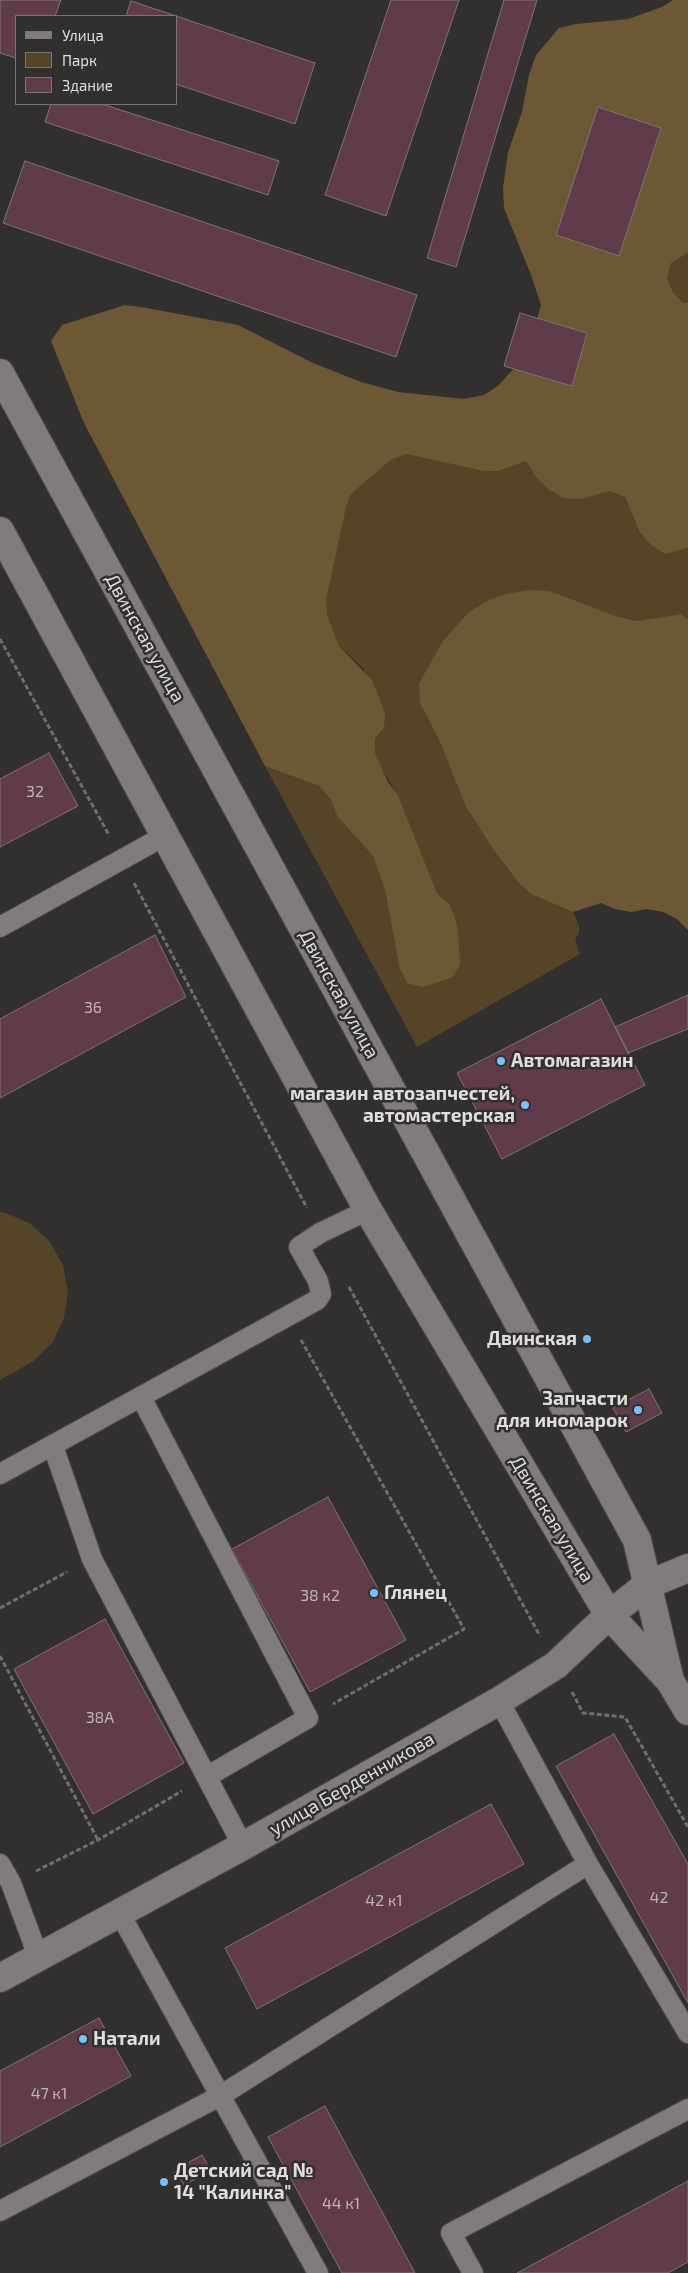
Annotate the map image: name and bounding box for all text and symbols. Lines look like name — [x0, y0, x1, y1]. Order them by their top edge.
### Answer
legend — [15, 15, 178, 105]
text: Улица — [62, 26, 104, 44]
text: Парк — [62, 51, 97, 69]
text: Здание — [62, 76, 113, 94]
street label: Двинская улица — [100, 570, 190, 706]
house number: 32 — [26, 782, 44, 802]
street label: Двинская улица — [294, 926, 384, 1062]
house number: 36 — [84, 998, 102, 1018]
place label: Автомагазин — [511, 1050, 634, 1072]
marker: Автомагазин — [495, 1055, 507, 1067]
place label: магазин автозапчестей, автомастерская — [290, 1083, 515, 1127]
marker: магазин автозапчестей, автомастерская — [519, 1099, 531, 1111]
place label: Двинская — [487, 1328, 577, 1350]
marker: Двинская — [581, 1333, 593, 1345]
place label: Запчасти для иномарок — [496, 1388, 628, 1432]
marker: Запчасти для иномарок — [632, 1404, 644, 1416]
street label: Двинская улица — [505, 1452, 599, 1586]
place label: Глянец — [384, 1582, 447, 1604]
house number: 38 к2 — [300, 1586, 340, 1606]
marker: Глянец — [368, 1587, 380, 1599]
house number: 38А — [86, 1708, 114, 1728]
street label: улица Берденникова — [266, 1727, 438, 1841]
house number: 42 — [650, 1888, 668, 1908]
house number: 42 к1 — [365, 1891, 403, 1911]
place label: Натали — [93, 2028, 161, 2050]
marker: Натали — [77, 2033, 89, 2045]
house number: 47 к1 — [31, 2084, 67, 2104]
place label: Детский сад № 14 "Калинка" — [174, 2160, 314, 2204]
marker: Детский сад № 14 "Калинка" — [158, 2176, 170, 2188]
house number: 44 к1 — [322, 2194, 360, 2214]

